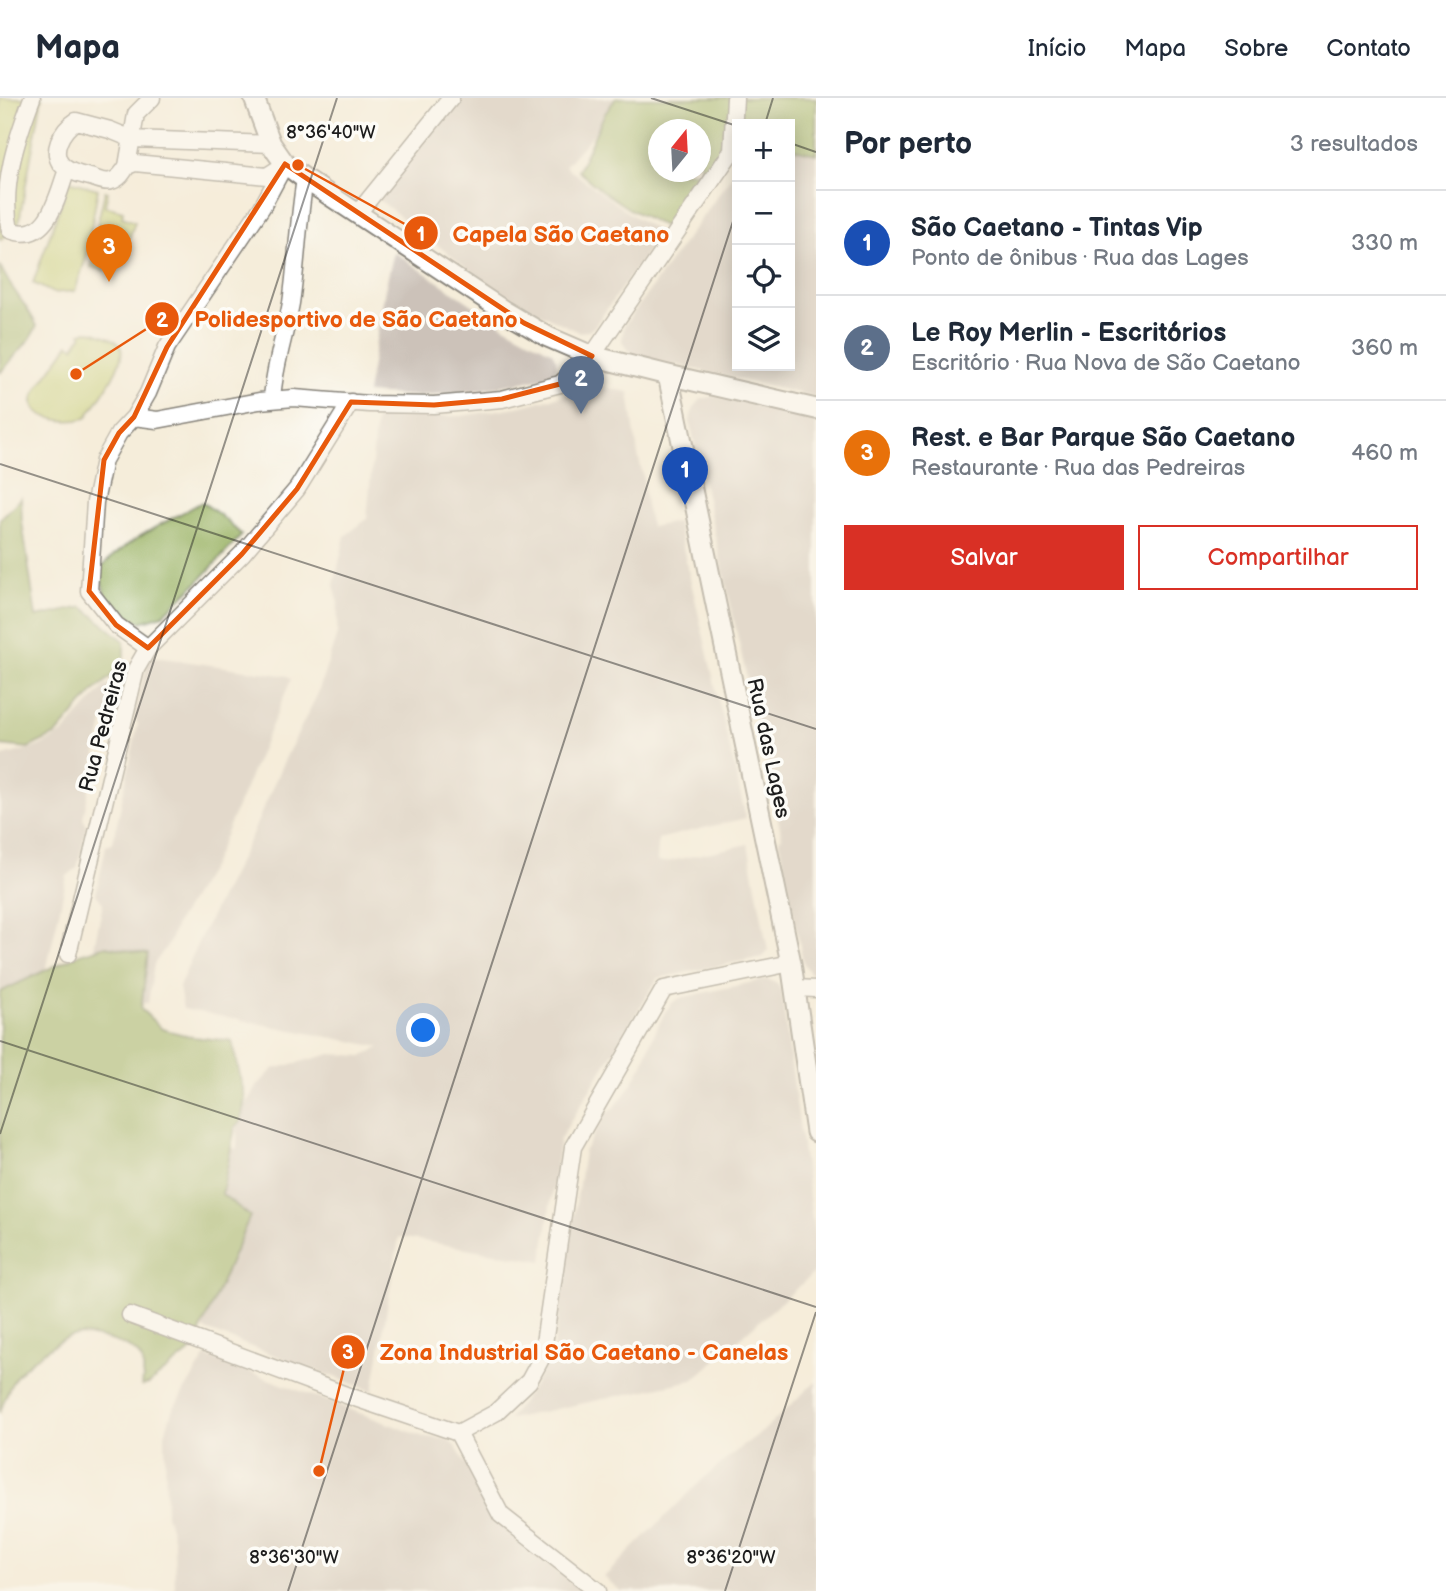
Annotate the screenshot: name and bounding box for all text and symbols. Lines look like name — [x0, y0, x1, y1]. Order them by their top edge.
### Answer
text: Mapa — [35, 28, 120, 68]
text: Início — [1028, 34, 1086, 63]
text: Mapa — [1124, 34, 1186, 63]
text: Sobre — [1224, 34, 1288, 63]
text: Contato — [1326, 34, 1411, 63]
north arrow — [648, 119, 711, 182]
map controls — [732, 119, 795, 371]
button: + — [732, 119, 795, 182]
text: 8°36'40"W — [286, 122, 376, 143]
text: Por perto — [844, 126, 972, 162]
text: 3 resultados — [1290, 130, 1418, 158]
button: − — [732, 182, 795, 245]
callout: Capela São Caetano — [403, 211, 683, 255]
text: São Caetano - Tintas Vip — [911, 213, 1203, 244]
text: Capela São Caetano — [453, 221, 669, 249]
text: 1 — [417, 222, 425, 247]
pin: 3 — [86, 224, 132, 282]
text: 1 — [862, 229, 872, 257]
text: 330 m — [1351, 229, 1418, 257]
text: Ponto de ônibus · Rua das Lages — [911, 244, 1249, 272]
button: locate — [732, 245, 795, 308]
callout: Polidesportivo de São Caetano — [145, 297, 531, 341]
text: Polidesportivo de São Caetano — [194, 306, 518, 334]
text: 2 — [156, 308, 169, 333]
button: layers — [732, 308, 795, 371]
text: Le Roy Merlin - Escritórios — [911, 318, 1226, 349]
text: 2 — [860, 334, 874, 362]
text: 360 m — [1351, 334, 1418, 362]
text: Escritório · Rua Nova de São Caetano — [911, 349, 1301, 377]
pin: 2 — [558, 356, 604, 414]
text: Rest. e Bar Parque São Caetano — [911, 423, 1295, 454]
text: 3 — [860, 439, 874, 467]
text: 460 m — [1351, 439, 1418, 467]
pin: 1 — [662, 447, 708, 505]
text: Restaurante · Rua das Pedreiras — [911, 454, 1245, 482]
button: Salvar — [844, 525, 1124, 590]
button: Compartilhar — [1138, 525, 1418, 590]
street label: Rua Pedreiras — [74, 658, 133, 795]
street label: Rua das Lages — [741, 676, 796, 820]
your location — [406, 1013, 440, 1047]
callout: Zona Industrial São Caetano - Canelas — [330, 1330, 802, 1374]
text: Zona Industrial São Caetano - Canelas — [380, 1339, 788, 1367]
text: 3 — [342, 1340, 354, 1365]
text: 8°36'30"W — [249, 1547, 339, 1568]
text: 8°36'20"W — [686, 1547, 776, 1568]

